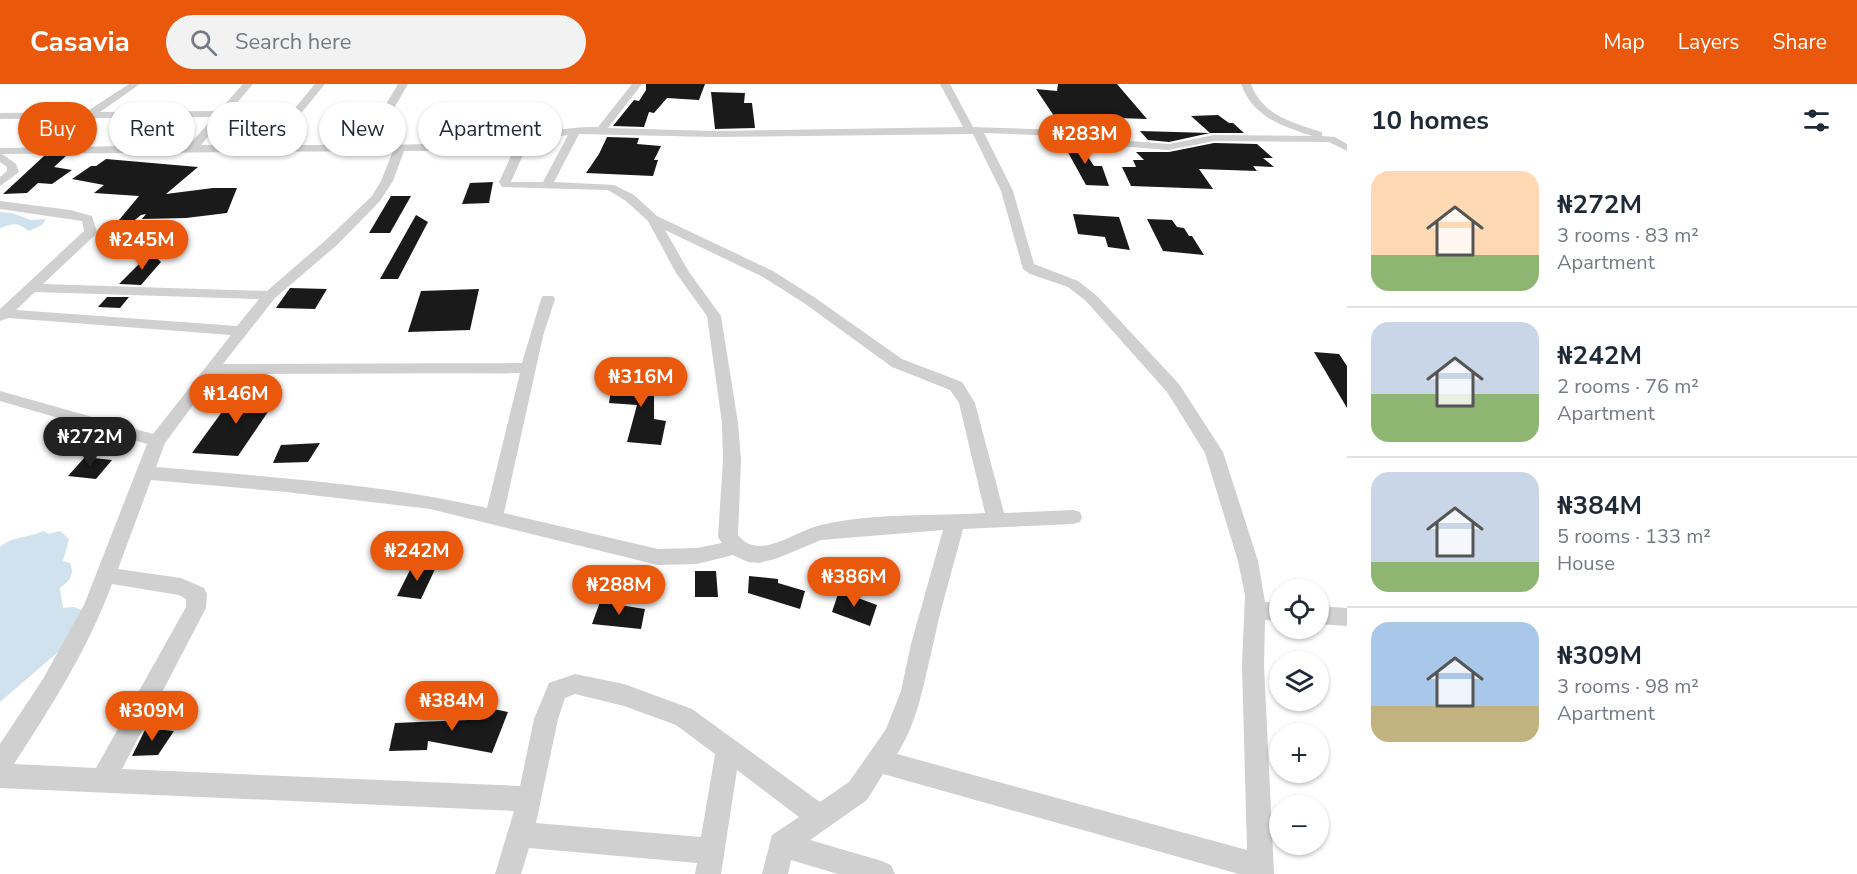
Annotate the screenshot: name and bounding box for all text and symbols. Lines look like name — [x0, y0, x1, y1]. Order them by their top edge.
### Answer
search box — [166, 15, 586, 69]
text: Casavia — [30, 23, 130, 61]
icon: search — [187, 26, 220, 59]
text: Search here — [235, 27, 352, 57]
text: Map — [1603, 28, 1645, 56]
text: Layers — [1678, 28, 1739, 56]
text: Share — [1772, 28, 1827, 56]
chip: Buy — [18, 102, 97, 156]
chip: Rent — [109, 102, 195, 156]
chip: Filters — [207, 102, 307, 156]
chip: New — [319, 102, 406, 156]
chip: Apartment — [418, 102, 562, 156]
text: 10 homes — [1371, 103, 1489, 138]
icon: filters — [1800, 104, 1833, 137]
pin: ₦283M — [1043, 114, 1127, 165]
text: ₦283M — [1052, 120, 1118, 147]
text: ₦272M — [1557, 187, 1642, 222]
icon: home — [1419, 195, 1491, 267]
pin: ₦245M — [100, 220, 184, 271]
text: 3 rooms · 83 m² — [1557, 222, 1699, 249]
text: ₦245M — [109, 226, 175, 253]
text: Apartment — [1557, 249, 1655, 276]
text: ₦242M — [1557, 338, 1642, 373]
icon: home — [1419, 346, 1491, 418]
pin: ₦316M — [599, 357, 683, 408]
text: ₦316M — [608, 363, 674, 390]
text: 2 rooms · 76 m² — [1557, 373, 1699, 400]
pin: ₦146M — [194, 374, 278, 425]
text: ₦146M — [203, 380, 269, 407]
text: Apartment — [1557, 400, 1655, 427]
pin: ₦272M — [48, 417, 132, 468]
text: ₦272M — [57, 423, 123, 450]
text: ₦384M — [1557, 488, 1642, 523]
icon: home — [1419, 496, 1491, 568]
text: 5 rooms · 133 m² — [1557, 523, 1711, 550]
pin: ₦242M — [375, 531, 459, 582]
text: ₦242M — [384, 537, 450, 564]
text: House — [1557, 550, 1615, 577]
pin: ₦386M — [812, 557, 896, 608]
text: ₦386M — [821, 563, 887, 590]
pin: ₦288M — [577, 565, 661, 616]
text: ₦288M — [586, 571, 652, 598]
map controls — [1269, 579, 1329, 855]
button: locate — [1269, 579, 1329, 639]
text: ₦309M — [1557, 638, 1642, 673]
icon: home — [1419, 646, 1491, 718]
button: layers — [1269, 651, 1329, 711]
text: 3 rooms · 98 m² — [1557, 673, 1699, 700]
pin: ₦384M — [410, 681, 494, 732]
text: ₦384M — [419, 687, 485, 714]
pin: ₦309M — [110, 691, 194, 742]
text: ₦309M — [119, 697, 185, 724]
text: Apartment — [1557, 700, 1655, 727]
button: + — [1269, 723, 1329, 783]
button: − — [1269, 795, 1329, 855]

